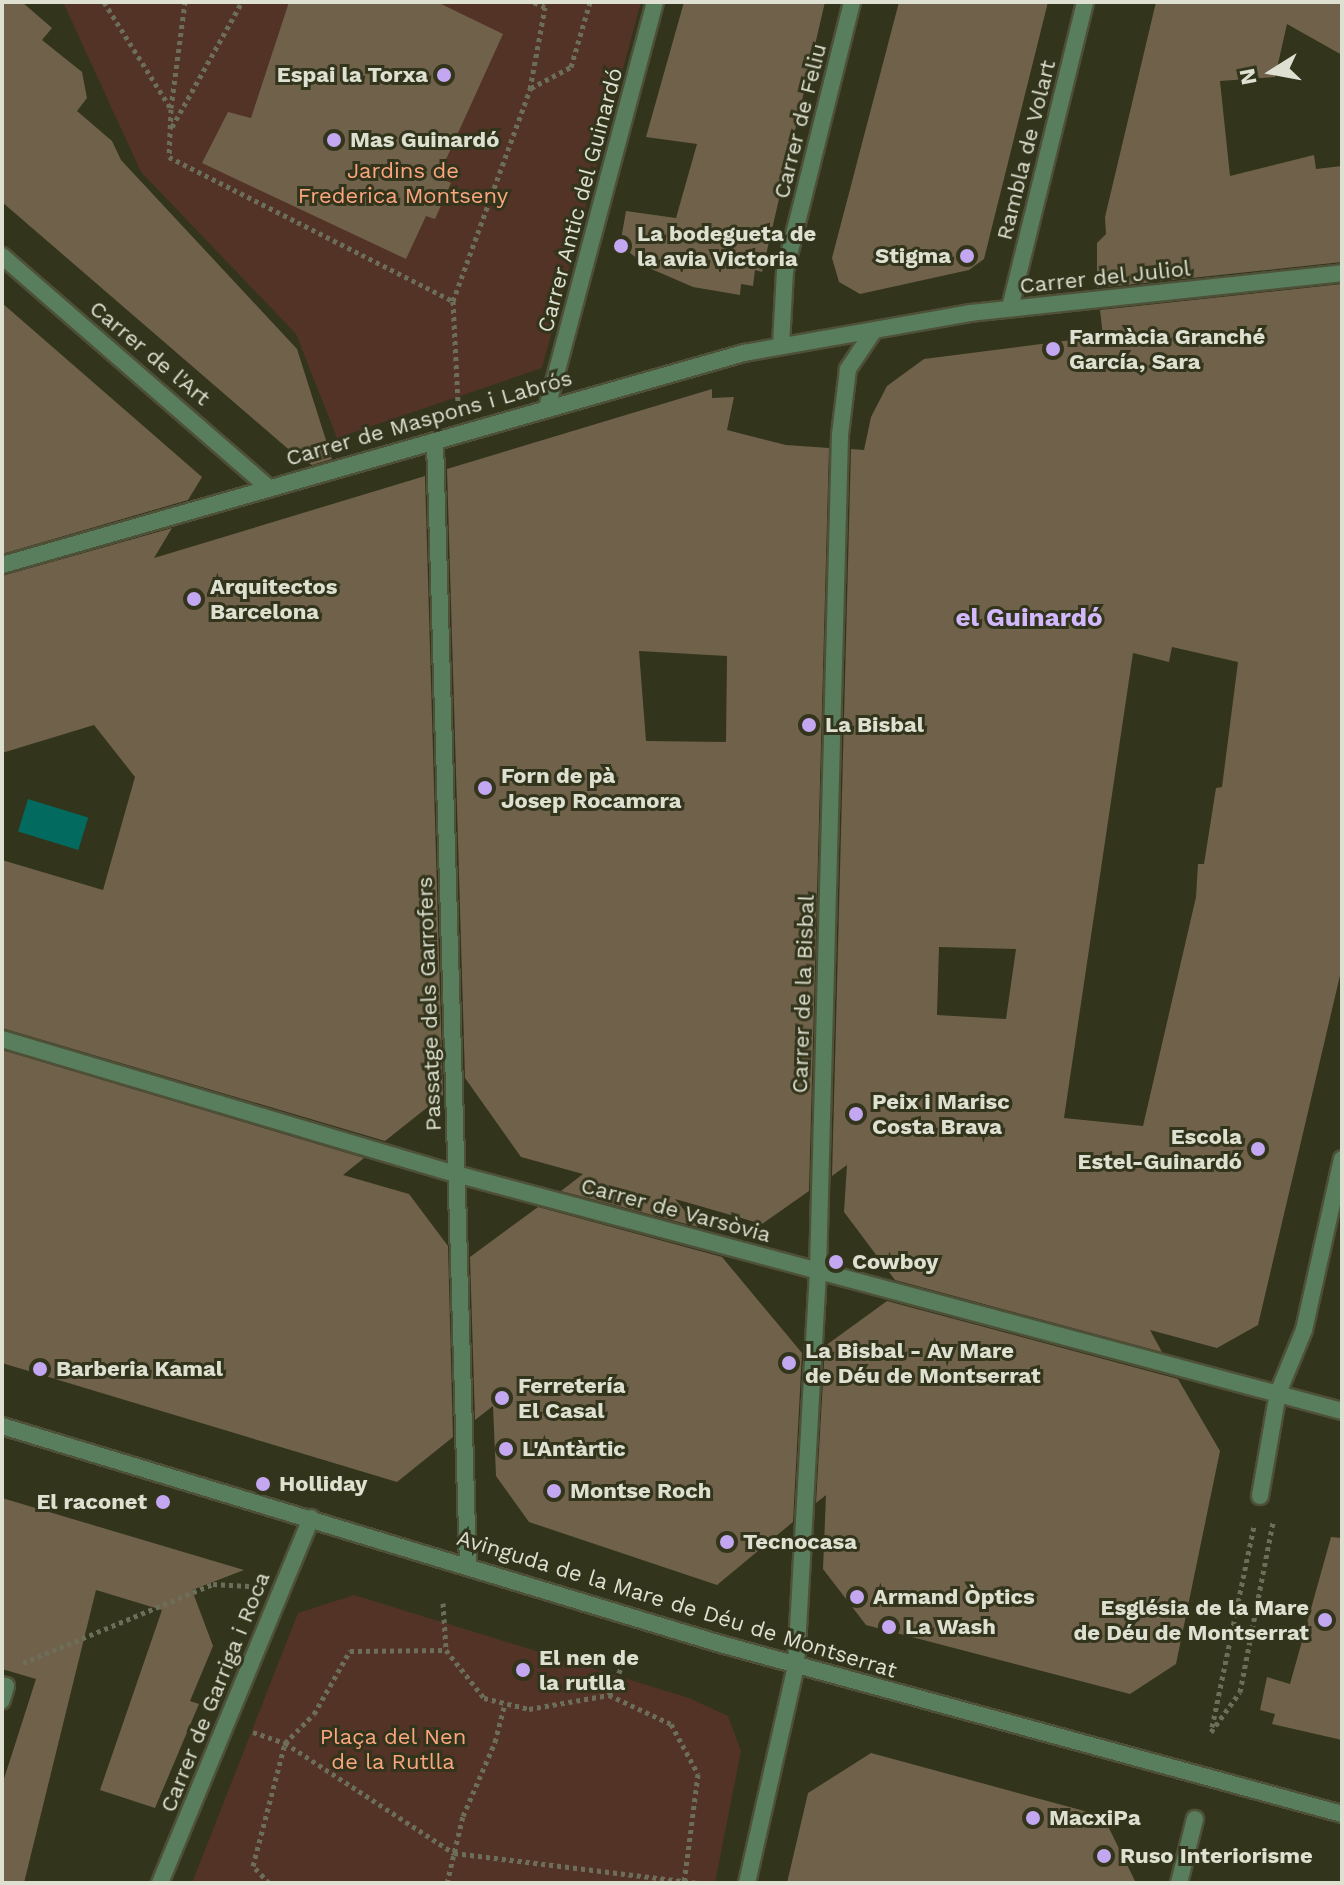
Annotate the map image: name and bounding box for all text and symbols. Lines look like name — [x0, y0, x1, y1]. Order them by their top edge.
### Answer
north arrow — [1232, 32, 1312, 112]
street label: Carrer de Feliu — [768, 40, 832, 202]
street label: Rambla de Volart — [991, 57, 1061, 243]
place label: Espai la Torxa — [276, 62, 428, 88]
street label: Carrer Antic del Guinardó — [532, 64, 628, 336]
marker: Espai la Torxa — [435, 66, 453, 84]
text: N — [1234, 66, 1262, 87]
place label: Mas Guinardó — [350, 127, 499, 153]
marker: Mas Guinardó — [325, 131, 343, 149]
park label: Jardins de Frederica Montseny — [298, 157, 508, 208]
place label: La bodegueta de la avia Victoria — [637, 220, 817, 272]
marker: La bodegueta de la avia Victoria — [612, 237, 630, 255]
place label: Stigma — [875, 243, 951, 269]
marker: Stigma — [958, 247, 976, 265]
street label: Carrer del Juliol — [1017, 255, 1193, 299]
street label: Carrer de l'Art — [84, 295, 216, 411]
place label: Farmàcia Granché García, Sara — [1069, 323, 1265, 374]
marker: Farmàcia Granché García, Sara — [1044, 340, 1062, 358]
street label: Carrer de Maspons i Labrós — [283, 364, 575, 472]
place label: Arquitectos Barcelona — [210, 573, 337, 624]
marker: Arquitectos Barcelona — [185, 590, 203, 608]
district label: el Guinardó — [955, 602, 1103, 634]
place label: La Bisbal — [825, 712, 924, 738]
marker: La Bisbal — [800, 716, 818, 734]
place label: Forn de pà Josep Rocamora — [501, 762, 682, 814]
marker: Forn de pà Josep Rocamora — [476, 779, 494, 797]
street label: Passatge dels Garrofers — [411, 876, 447, 1132]
street label: Carrer de la Bisbal — [786, 894, 820, 1094]
place label: Peix i Marisc Costa Brava — [872, 1088, 1010, 1140]
marker: Peix i Marisc Costa Brava — [847, 1105, 865, 1123]
place label: Escola Estel-Guinardó — [1078, 1123, 1242, 1174]
marker: Escola Estel-Guinardó — [1249, 1140, 1267, 1158]
street label: Carrer de Varsòvia — [578, 1172, 774, 1248]
place label: Cowboy — [852, 1249, 938, 1275]
marker: Cowboy — [827, 1253, 845, 1271]
place label: La Bisbal - Av Mare de Déu de Montserrat — [805, 1337, 1041, 1388]
marker: La Bisbal - Av Mare de Déu de Montserrat — [780, 1354, 798, 1372]
place label: Barberia Kamal — [56, 1356, 223, 1382]
marker: Barberia Kamal — [31, 1360, 49, 1378]
place label: Ferretería El Casal — [518, 1372, 625, 1424]
marker: Ferretería El Casal — [493, 1389, 511, 1407]
place label: L'Antàrtic — [522, 1436, 626, 1462]
marker: L'Antàrtic — [497, 1440, 515, 1458]
place label: Holliday — [279, 1471, 367, 1497]
marker: Holliday — [254, 1475, 272, 1493]
place label: Montse Roch — [570, 1478, 711, 1504]
marker: Montse Roch — [545, 1482, 563, 1500]
place label: El raconet — [36, 1489, 147, 1515]
marker: El raconet — [154, 1493, 172, 1511]
street label: Avinguda de la Mare de Déu de Montserrat — [453, 1524, 901, 1684]
place label: Tecnocasa — [743, 1529, 857, 1555]
marker: Tecnocasa — [718, 1533, 736, 1551]
street label: Carrer de Garriga i Roca — [154, 1568, 276, 1816]
place label: Armand Òptics — [873, 1584, 1035, 1610]
marker: Armand Òptics — [848, 1588, 866, 1606]
place label: Església de la Mare de Déu de Montserrat — [1073, 1594, 1309, 1646]
marker: Església de la Mare de Déu de Montserrat — [1316, 1611, 1334, 1629]
place label: La Wash — [905, 1614, 996, 1640]
marker: La Wash — [880, 1618, 898, 1636]
place label: El nen de la rutlla — [539, 1644, 639, 1696]
marker: El nen de la rutlla — [514, 1661, 532, 1679]
park label: Plaça del Nen de la Rutlla — [319, 1723, 467, 1774]
place label: MacxiPa — [1049, 1805, 1141, 1831]
marker: MacxiPa — [1024, 1809, 1042, 1827]
place label: Ruso Interiorisme — [1120, 1843, 1313, 1869]
marker: Ruso Interiorisme — [1095, 1847, 1113, 1865]

